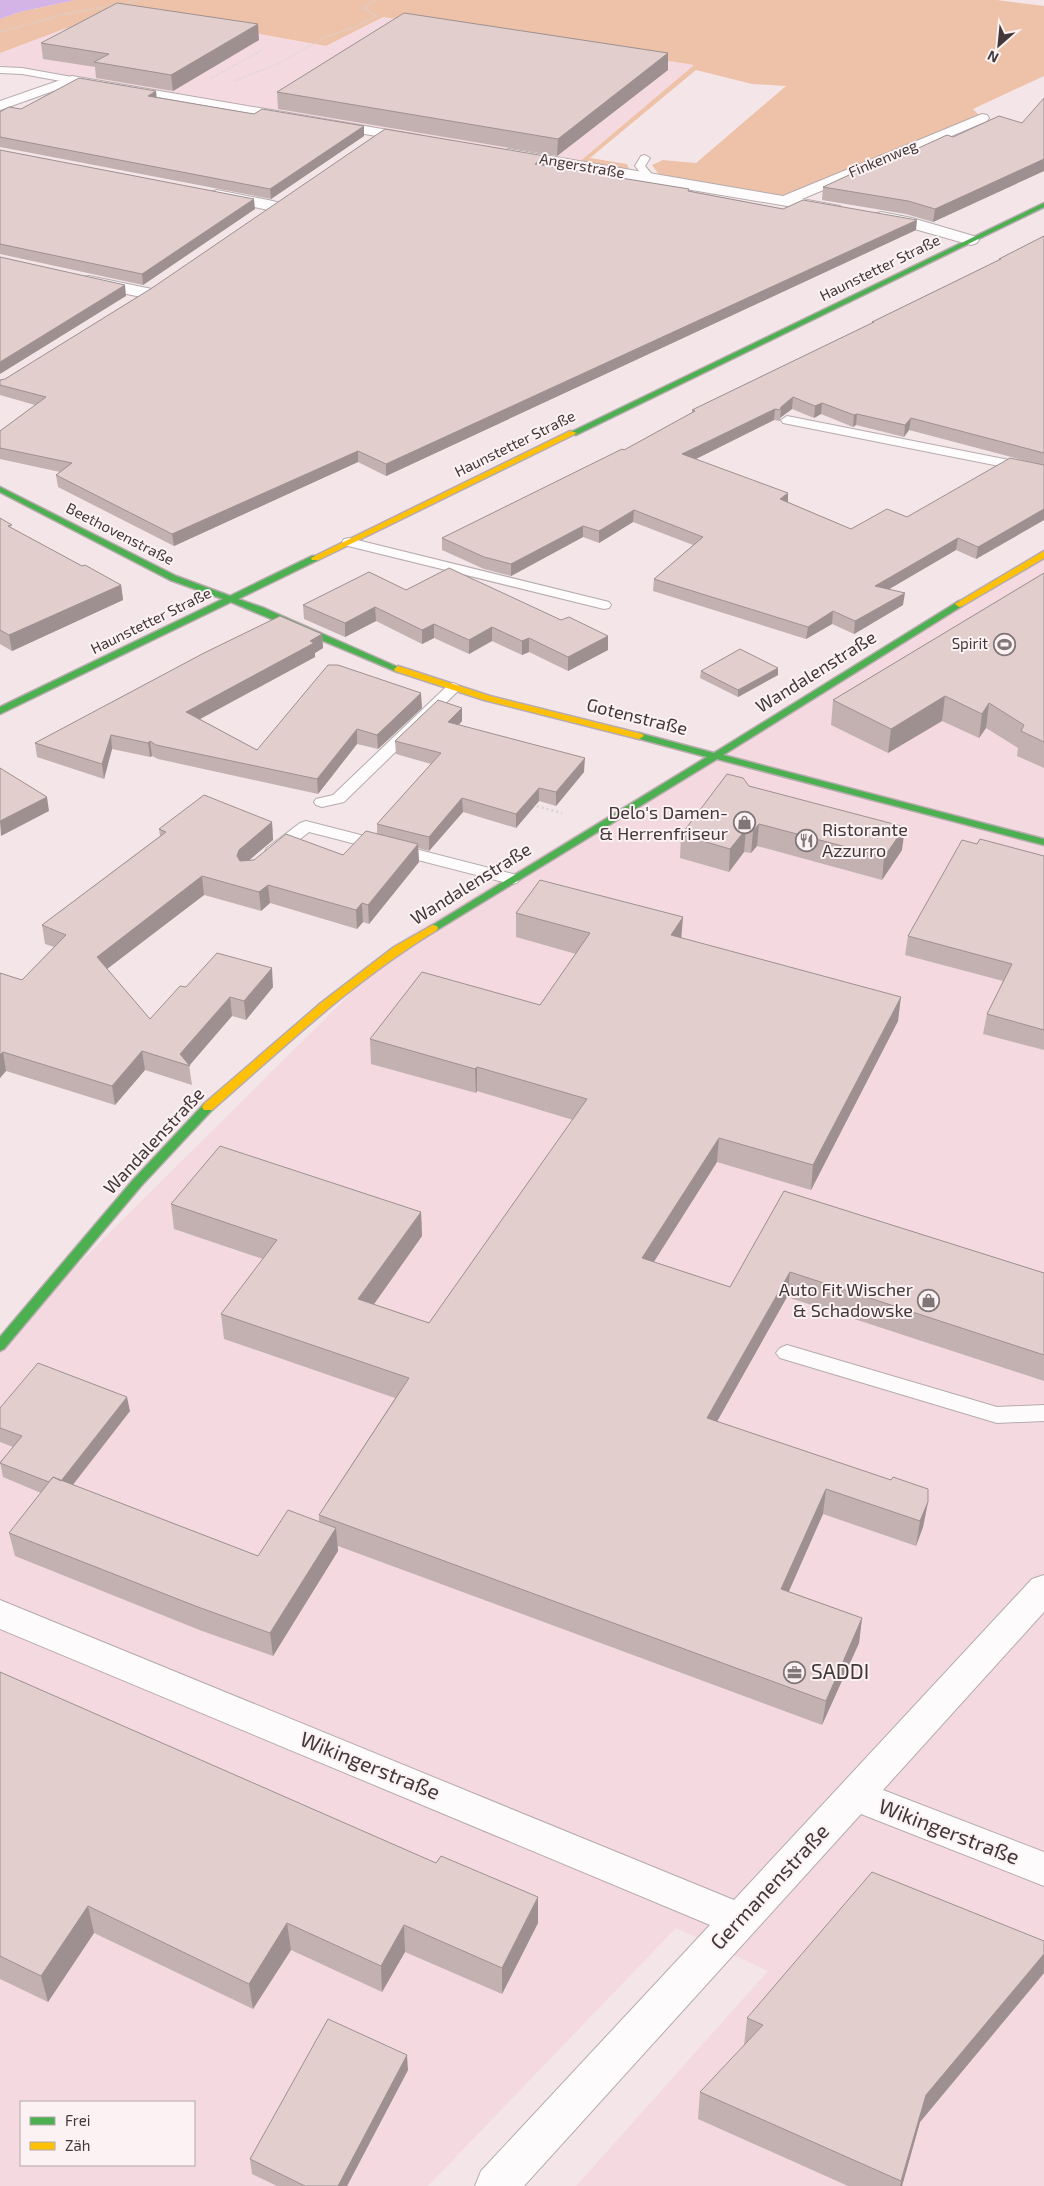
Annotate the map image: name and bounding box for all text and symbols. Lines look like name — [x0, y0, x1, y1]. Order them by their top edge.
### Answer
north arrow — [974, 20, 1024, 70]
text: N — [985, 47, 1001, 67]
street label: Finkenweg — [845, 135, 921, 181]
street label: Angerstraße — [538, 149, 626, 181]
street label: Haunstetter Straße — [816, 230, 943, 304]
street label: Haunstetter Straße — [451, 406, 578, 480]
street label: Beethovenstraße — [63, 498, 177, 568]
street label: Haunstetter Straße — [87, 583, 214, 657]
street label: Wandalenstraße — [751, 625, 880, 717]
sports icon: Spirit — [992, 632, 1016, 656]
place label: Spirit — [952, 634, 988, 652]
street label: Gotenstraße — [584, 693, 690, 739]
place label: Delo's Damen- & Herrenfriseur — [599, 801, 728, 844]
shop icon: Delo's Damen- & Herrenfriseur — [732, 811, 756, 835]
place label: Ristorante Azzurro — [822, 818, 908, 861]
restaurant icon: Ristorante Azzurro — [794, 828, 818, 852]
street label: Wandalenstraße — [406, 837, 535, 929]
street label: Wandalenstraße — [98, 1082, 208, 1198]
place label: Auto Fit Wischer & Schadowske — [779, 1278, 913, 1321]
shop icon: Auto Fit Wischer & Schadowske — [917, 1288, 941, 1312]
place label: SADDI — [811, 1658, 869, 1683]
office icon: SADDI — [783, 1660, 807, 1684]
street label: Wikingerstraße — [297, 1725, 444, 1804]
street label: Wikingerstraße — [876, 1792, 1023, 1869]
street label: Germanenstraße — [704, 1818, 833, 1954]
legend — [20, 2101, 195, 2166]
text: Frei — [65, 2111, 90, 2129]
text: Zäh — [65, 2136, 90, 2154]

